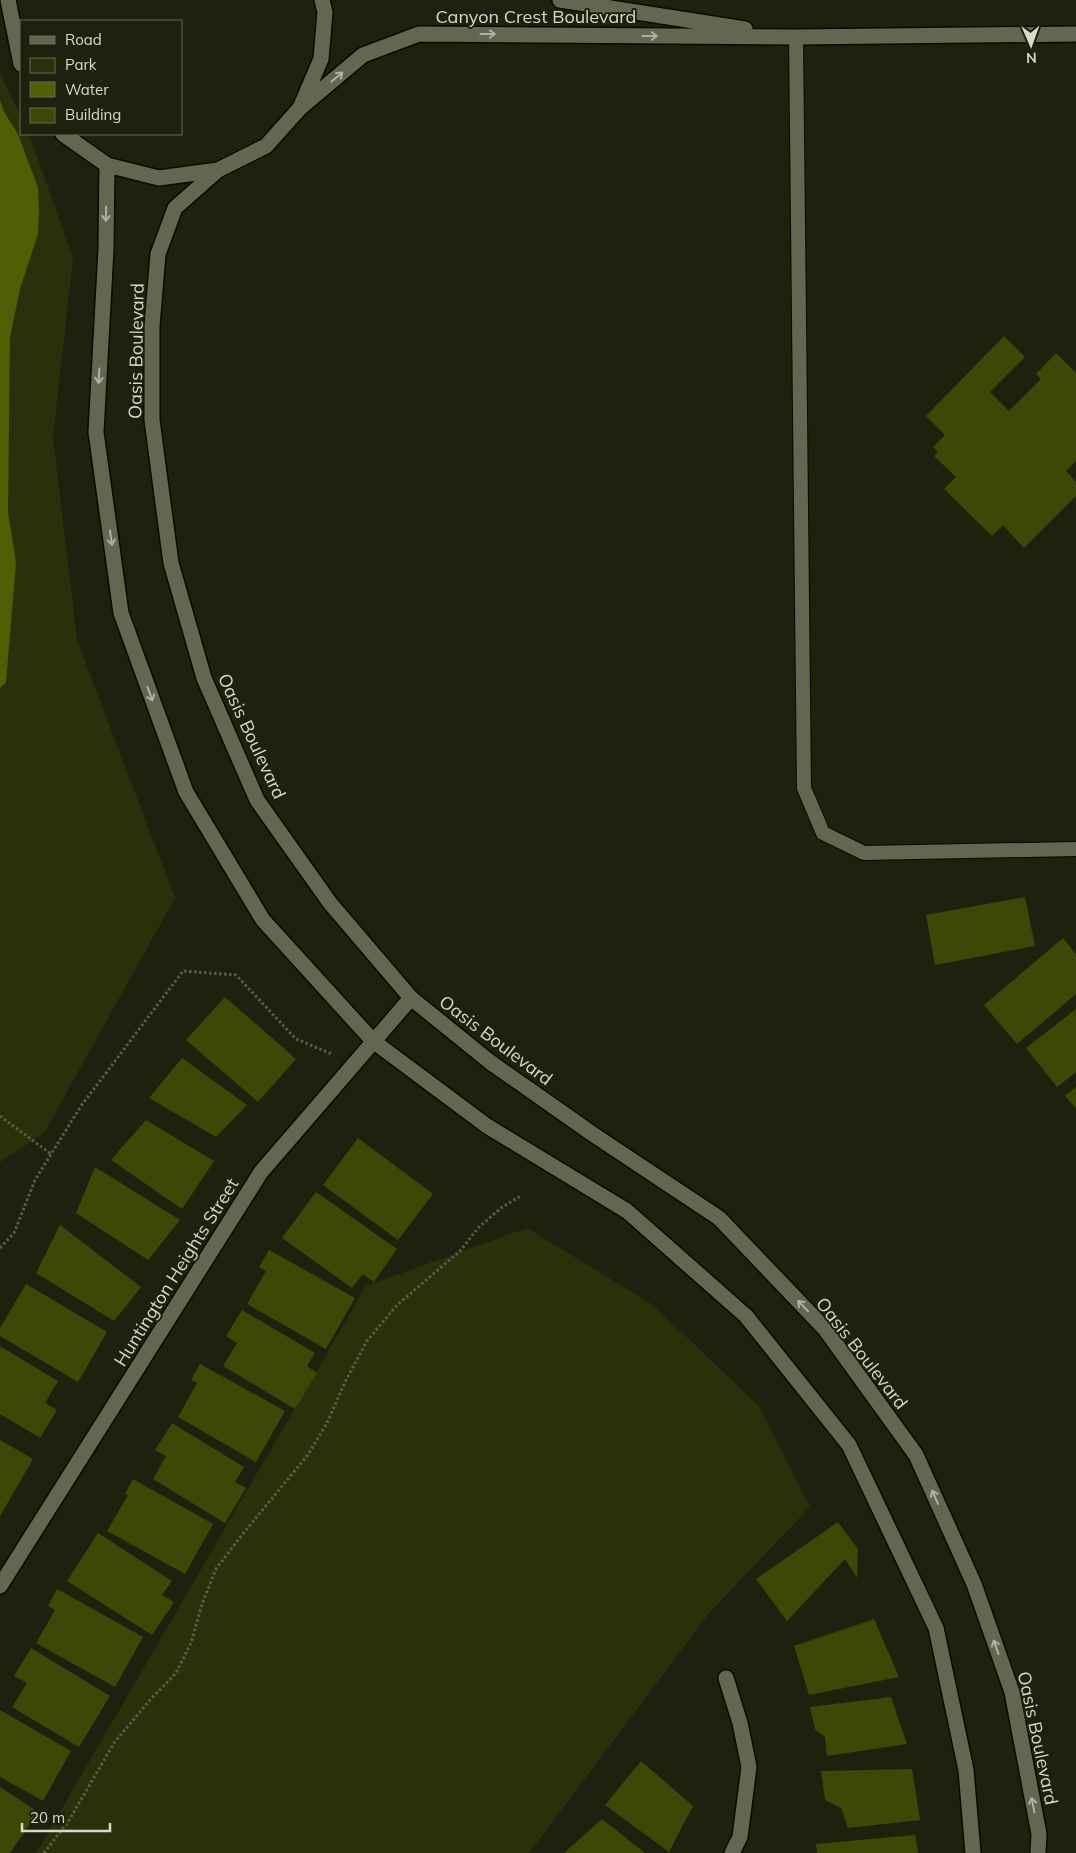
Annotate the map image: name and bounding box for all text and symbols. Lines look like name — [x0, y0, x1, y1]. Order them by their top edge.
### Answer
street label: Canyon Crest Boulevard — [436, 5, 636, 28]
legend — [20, 20, 182, 135]
north arrow — [1006, 20, 1056, 70]
one-way arrow — [479, 29, 495, 39]
text: Road — [65, 30, 102, 49]
one-way arrow — [642, 31, 658, 40]
text: N — [1026, 49, 1037, 67]
text: Park — [65, 55, 97, 74]
one-way arrow — [330, 72, 343, 83]
text: Water — [65, 80, 109, 99]
text: Building — [65, 105, 121, 124]
one-way arrow — [101, 206, 111, 222]
street label: Oasis Boulevard — [123, 283, 149, 419]
one-way arrow — [95, 368, 104, 384]
one-way arrow — [106, 529, 116, 545]
street label: Oasis Boulevard — [213, 670, 291, 802]
one-way arrow — [146, 686, 155, 701]
street label: Oasis Boulevard — [435, 990, 557, 1090]
street label: Huntington Heights Street — [109, 1174, 243, 1370]
street label: Oasis Boulevard — [811, 1292, 913, 1414]
one-way arrow — [797, 1300, 809, 1313]
one-way arrow — [929, 1490, 939, 1505]
one-way arrow — [991, 1640, 1000, 1655]
street label: Oasis Boulevard — [1013, 1669, 1063, 1807]
one-way arrow — [1028, 1797, 1038, 1813]
scale bar — [22, 1800, 110, 1832]
text: 20 m — [30, 1808, 65, 1827]

